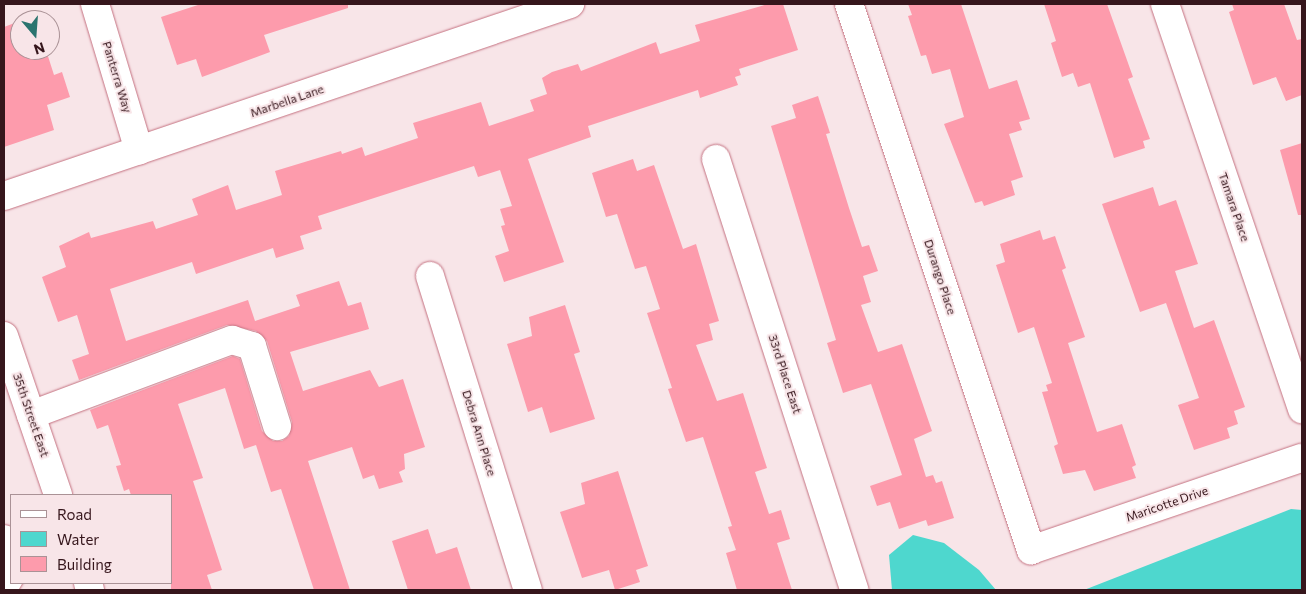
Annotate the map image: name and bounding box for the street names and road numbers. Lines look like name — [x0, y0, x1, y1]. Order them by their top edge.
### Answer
street label: Panterra Way — [99, 40, 135, 114]
street label: Marbella Lane — [248, 82, 326, 120]
street label: Tamara Place — [1215, 171, 1253, 243]
street label: Durango Place — [921, 238, 959, 316]
street label: 33rd Place East — [765, 332, 805, 416]
street label: 35th Street East — [10, 371, 52, 459]
street label: Debra Ann Place — [459, 388, 499, 478]
street label: Maricotte Drive — [1124, 483, 1210, 525]

